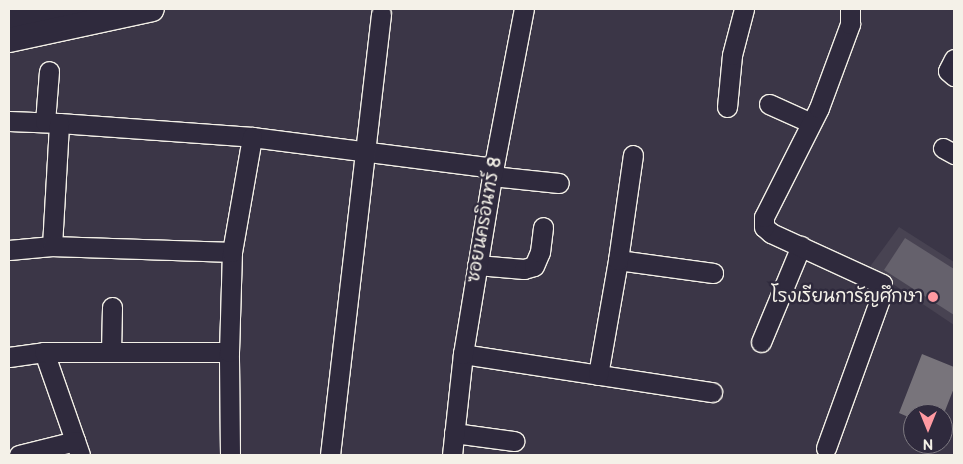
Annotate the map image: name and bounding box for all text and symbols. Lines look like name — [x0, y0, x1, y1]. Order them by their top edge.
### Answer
street label: ซอยนครอินทร์ 8 — [463, 155, 507, 285]
place label: โรงเรียนการัญศึกษา — [771, 286, 923, 308]
marker: โรงเรียนการัญศึกษา — [927, 291, 939, 303]
north arrow — [903, 404, 953, 454]
text: N — [923, 435, 933, 452]

